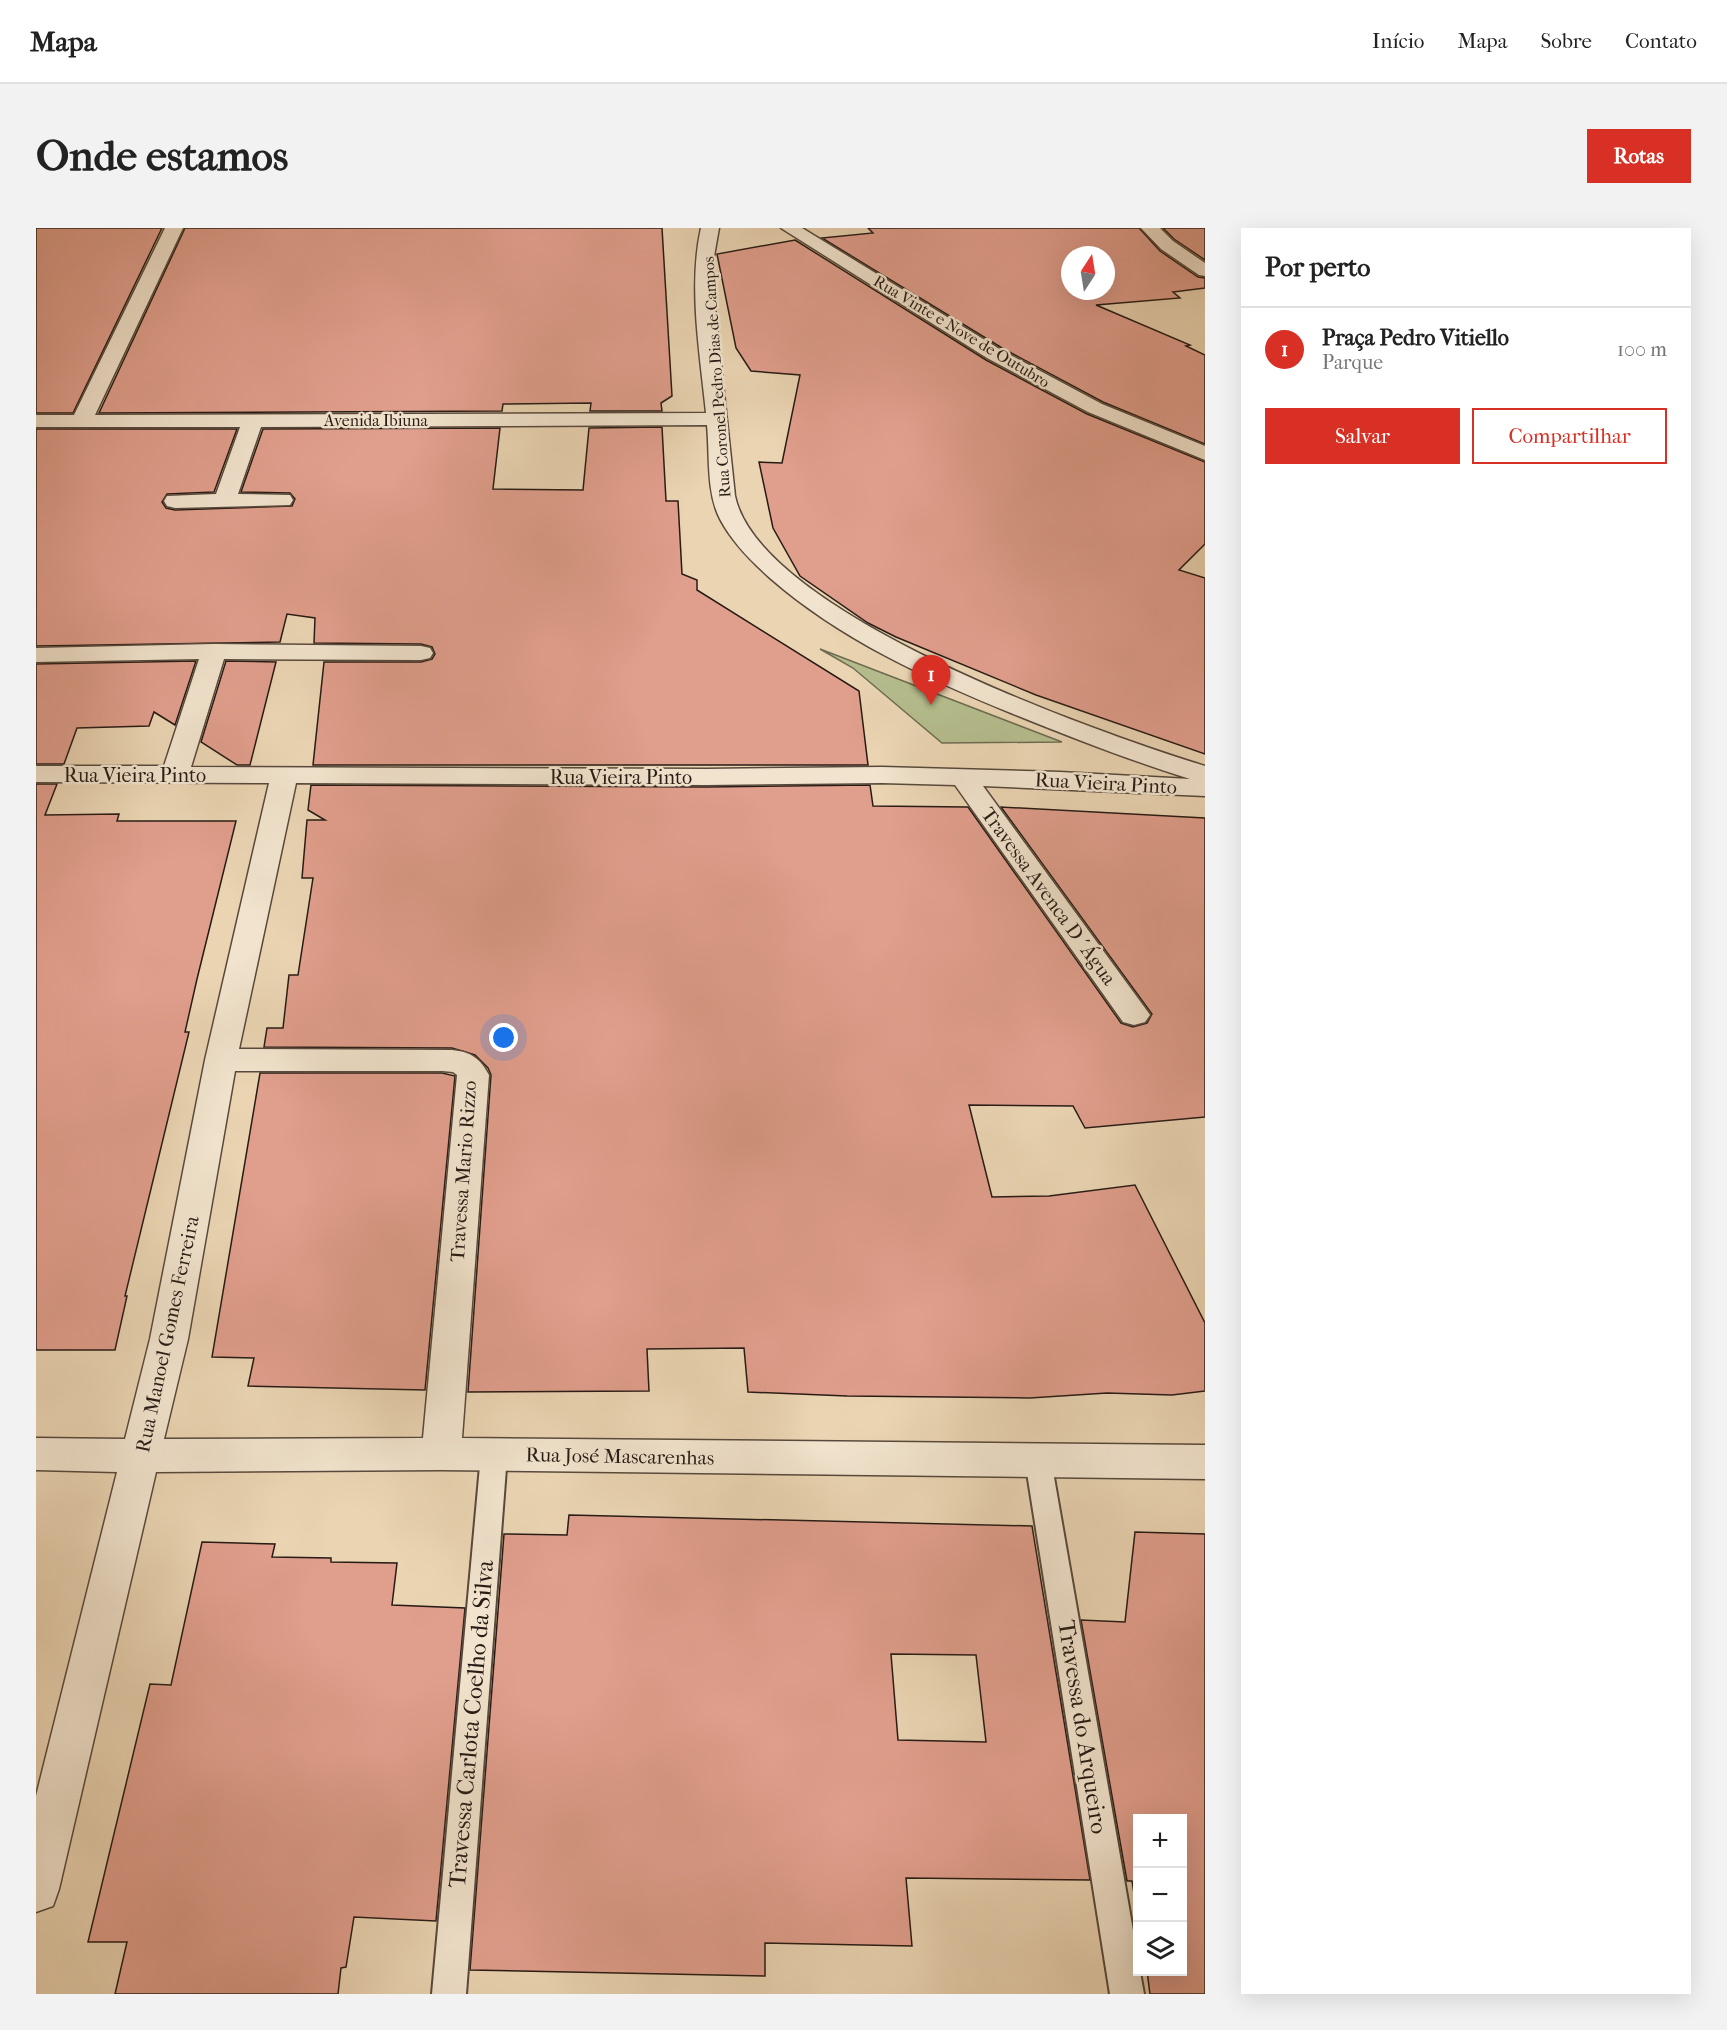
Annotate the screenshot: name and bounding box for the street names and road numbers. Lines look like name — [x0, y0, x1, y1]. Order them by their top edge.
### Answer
street label: Rua Coronel Pedro Dias de Campos — [699, 256, 734, 498]
street label: Rua Vinte e Nove de Outubro — [870, 271, 1053, 392]
street label: Avenida Ibiuna — [323, 411, 429, 430]
street label: Rua Vieira Pinto — [64, 764, 206, 787]
street label: Rua Vieira Pinto — [550, 766, 692, 789]
street label: Rua Vieira Pinto — [1034, 768, 1178, 799]
street label: Travessa Avenca D´Água — [977, 803, 1122, 990]
street label: Travessa Mario Rizzo — [446, 1080, 481, 1263]
street label: Rua Manoel Gomes Ferreira — [131, 1213, 204, 1454]
street label: Rua José Mascarenhas — [525, 1443, 714, 1470]
street label: Travessa Carlota Coelho da Silva — [443, 1558, 499, 1889]
street label: Travessa do Arqueiro — [1052, 1618, 1114, 1836]

